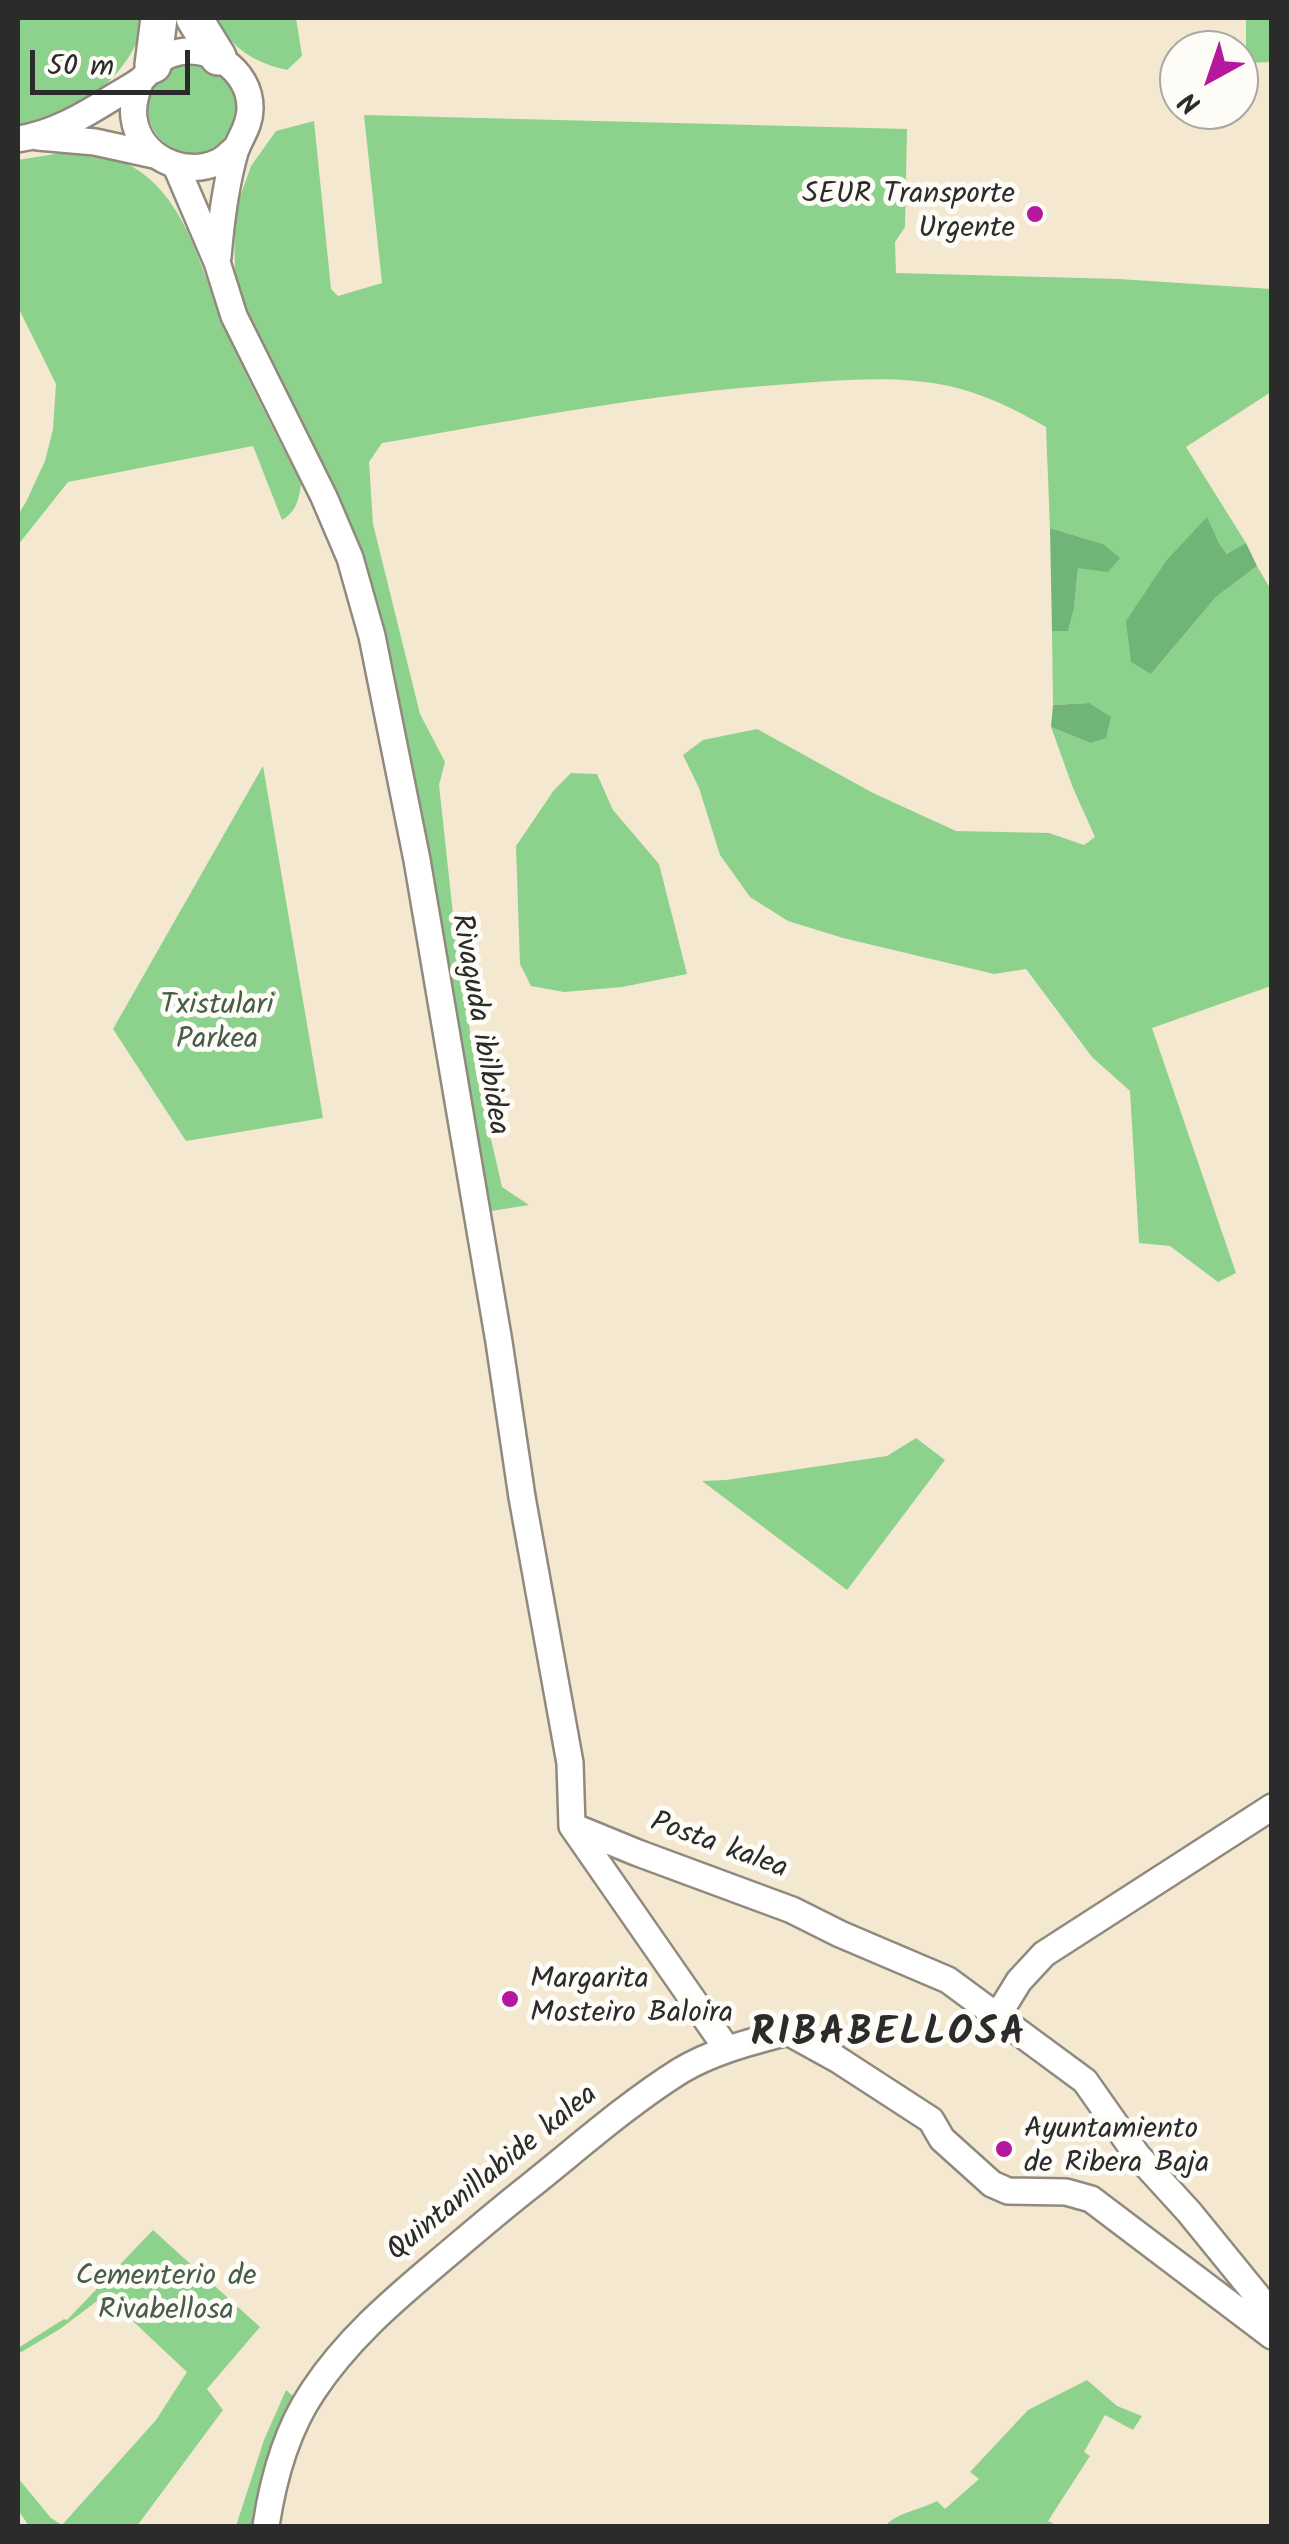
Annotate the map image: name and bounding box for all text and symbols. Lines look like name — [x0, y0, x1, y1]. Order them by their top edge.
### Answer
scale bar — [35, 30, 195, 92]
north arrow — [1159, 30, 1259, 130]
text: 50 m — [47, 43, 114, 91]
text: N — [1169, 79, 1212, 125]
place label: SEUR Transporte Urgente — [802, 179, 1015, 250]
marker: SEUR Transporte Urgente — [1024, 203, 1046, 225]
street label: Rivaguda ibilbidea — [440, 912, 514, 1138]
park label: Txistulari Parkea — [160, 990, 274, 1060]
street label: Posta kalea — [644, 1807, 792, 1889]
place label: Margarita Mosteiro Baloira — [530, 1964, 733, 2034]
marker: Margarita Mosteiro Baloira — [499, 1988, 521, 2010]
district label: RIBABELLOSA — [751, 2013, 1027, 2061]
street label: Quintanillabide kalea — [381, 2079, 607, 2271]
place label: Ayuntamiento de Ribera Baja — [1024, 2114, 1209, 2184]
marker: Ayuntamiento de Ribera Baja — [993, 2138, 1015, 2160]
park label: Cementerio de Rivabellosa — [75, 2261, 257, 2332]

